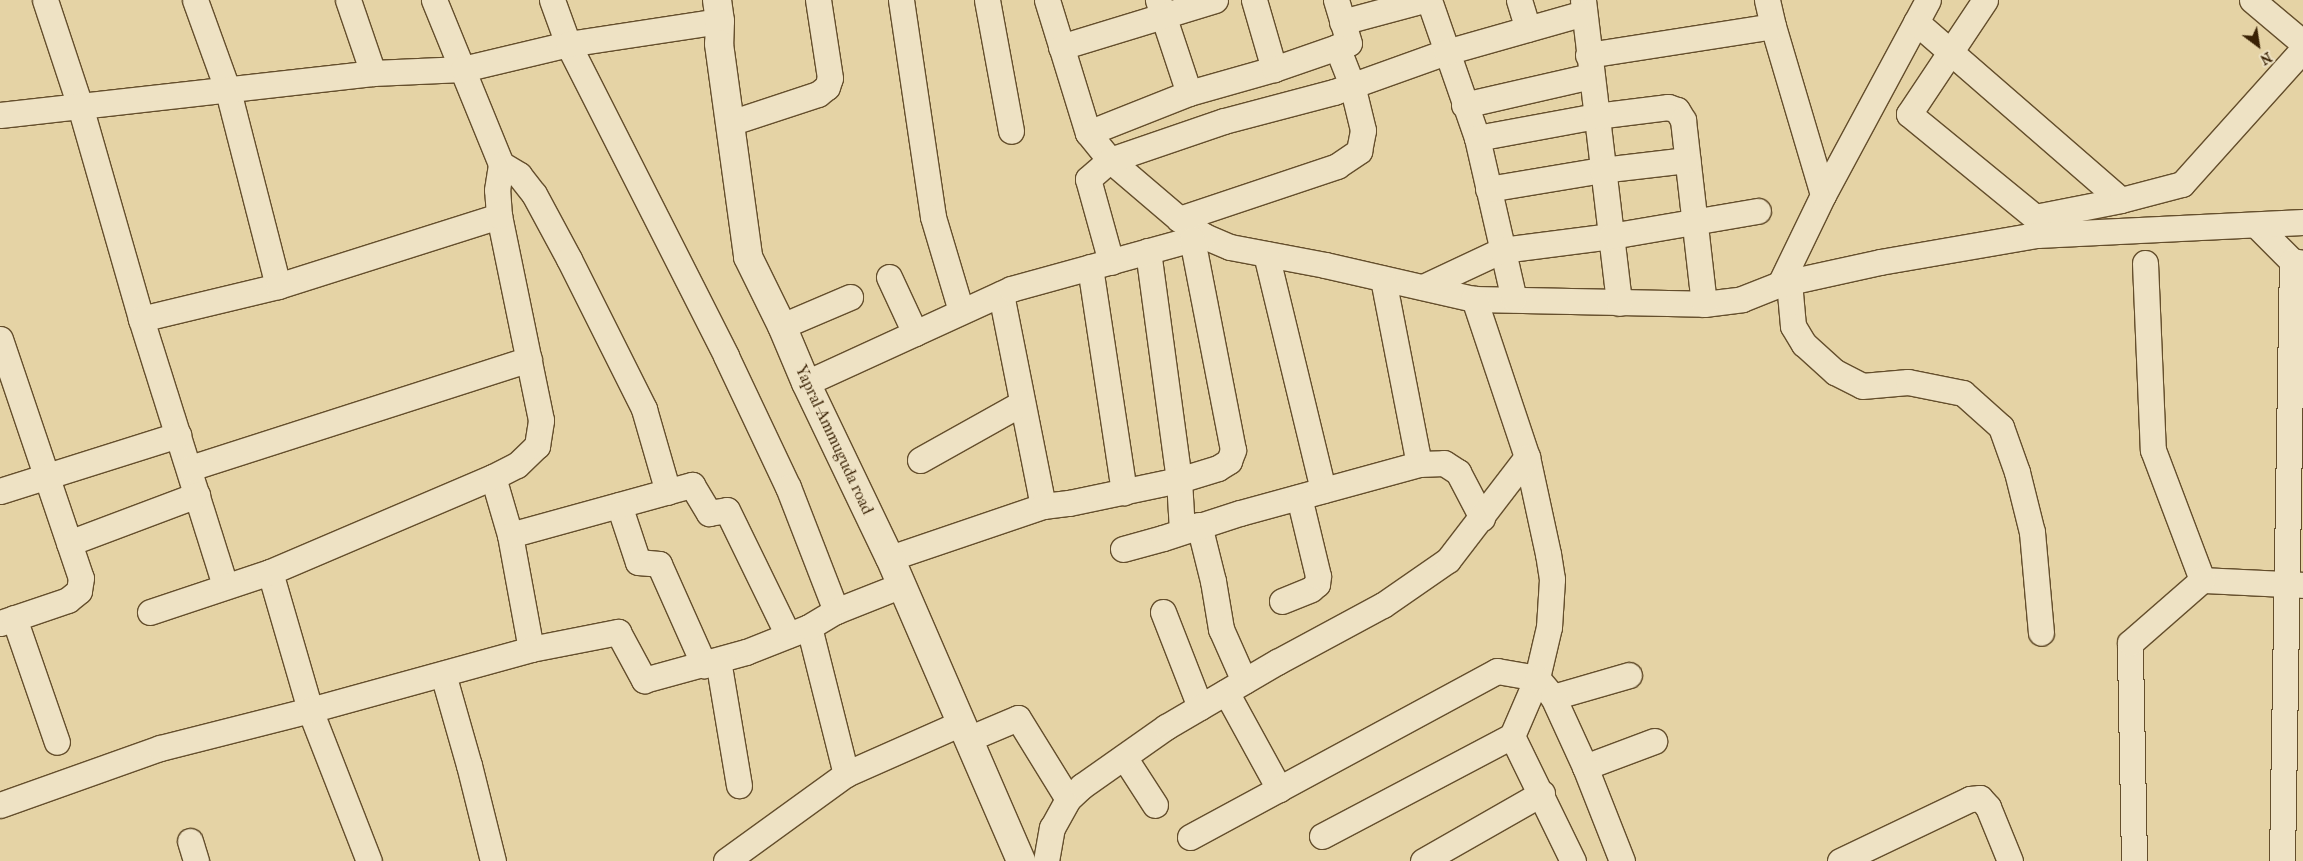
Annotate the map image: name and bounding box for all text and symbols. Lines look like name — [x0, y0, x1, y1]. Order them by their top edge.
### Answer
north arrow — [2233, 20, 2283, 70]
text: N — [2257, 48, 2275, 68]
street label: Yapral-Ammuguda road — [791, 362, 877, 518]

